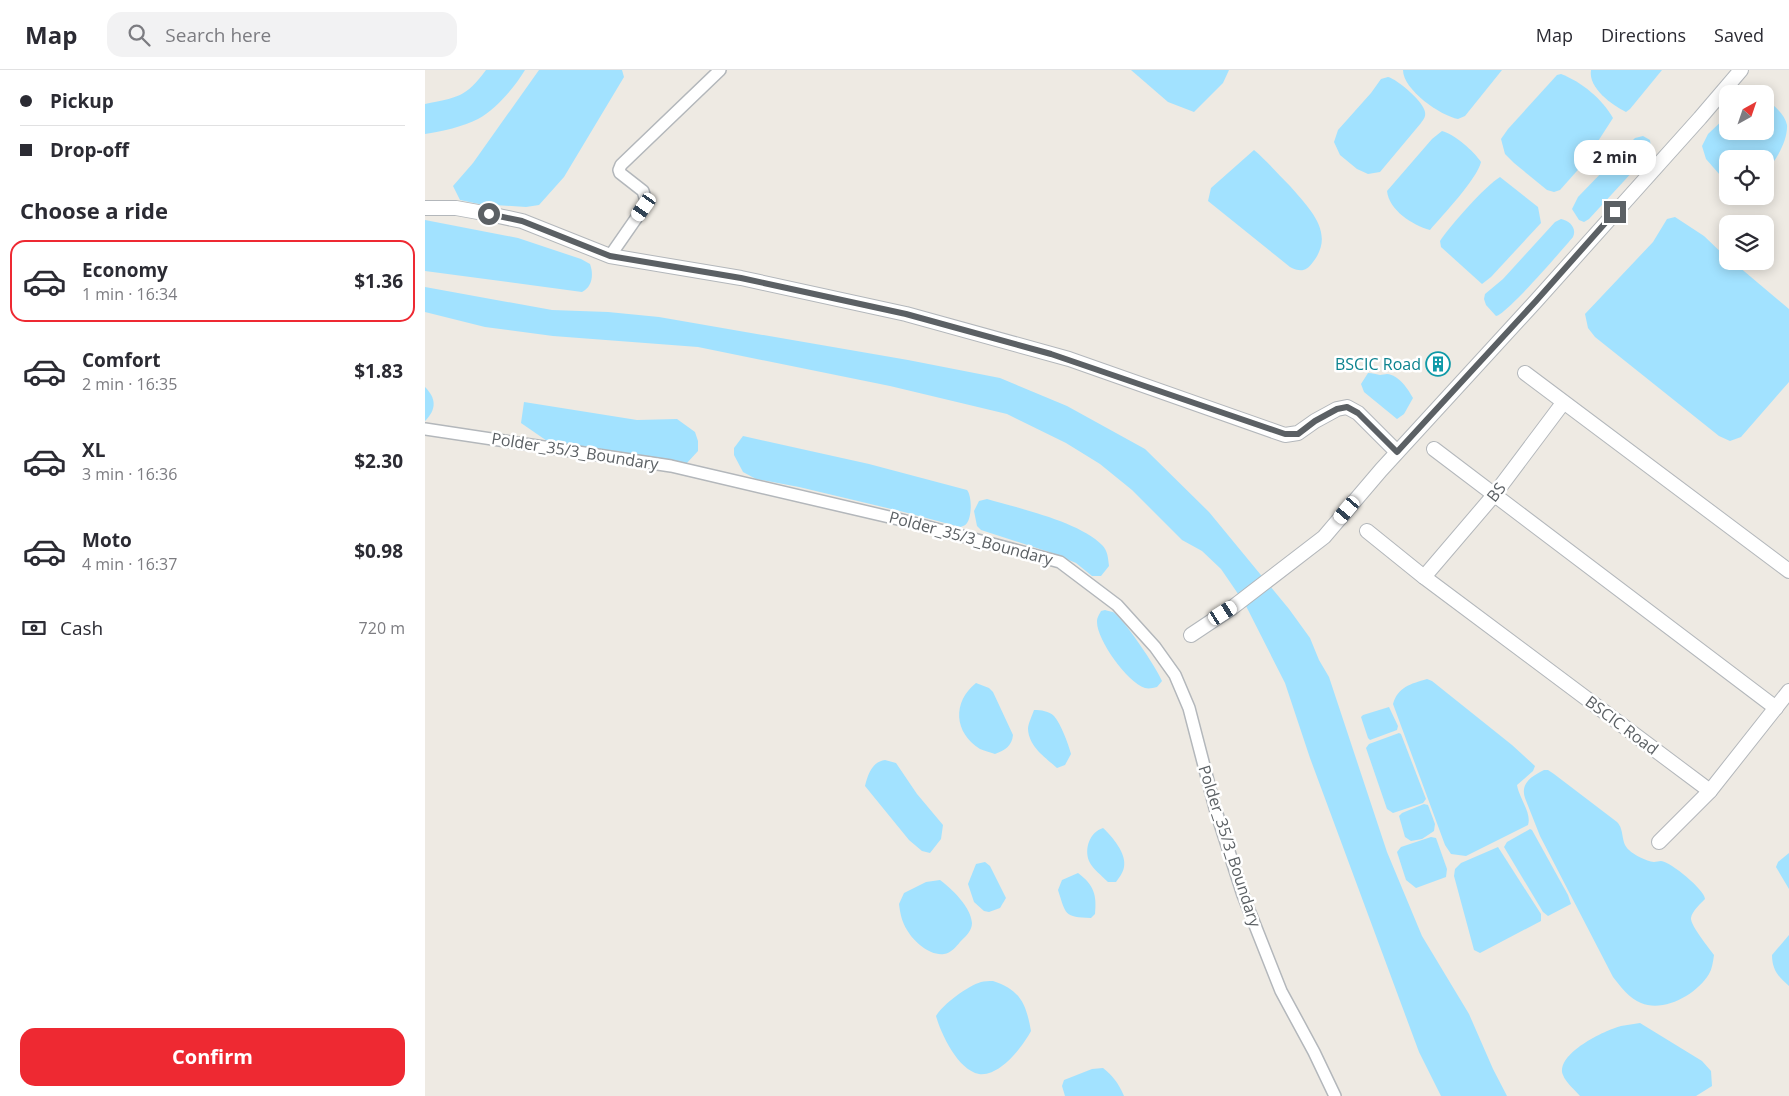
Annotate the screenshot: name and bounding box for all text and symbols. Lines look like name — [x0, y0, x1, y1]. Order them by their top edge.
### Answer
search box — [107, 12, 457, 57]
text: Map — [25, 18, 77, 51]
icon: search — [125, 21, 153, 49]
text: Search here — [165, 22, 271, 48]
text: Map — [1536, 23, 1573, 47]
text: Directions — [1601, 23, 1686, 47]
text: Saved — [1714, 23, 1764, 47]
north arrow — [1719, 85, 1774, 140]
map controls — [1719, 85, 1774, 270]
text: Pickup — [50, 88, 114, 114]
text: Drop-off — [50, 137, 129, 163]
callout: 2 min — [1574, 140, 1656, 174]
text: 2 min — [1593, 146, 1637, 168]
button: locate — [1719, 150, 1774, 205]
car — [629, 190, 658, 224]
text: Choose a ride — [20, 195, 168, 225]
route end — [1604, 201, 1626, 223]
route start — [478, 203, 500, 225]
button: layers — [1719, 215, 1774, 270]
text: Economy — [82, 257, 168, 283]
icon: car — [22, 259, 67, 304]
text: $1.36 — [354, 268, 403, 294]
text: 1 min · 16:34 — [82, 283, 177, 305]
text: Comfort — [82, 347, 161, 373]
icon: car — [22, 349, 67, 394]
building icon: BSCIC Road — [1425, 351, 1451, 377]
place label: BSCIC Road — [1335, 353, 1421, 375]
text: $1.83 — [354, 358, 403, 384]
text: 2 min · 16:35 — [82, 373, 177, 395]
street label: Polder_35/3_Boundary — [490, 427, 661, 475]
text: XL — [82, 437, 105, 463]
icon: car — [22, 439, 67, 484]
text: $2.30 — [354, 448, 403, 474]
text: 3 min · 16:36 — [82, 463, 177, 485]
street label: BS — [1481, 478, 1511, 506]
car — [1331, 494, 1362, 526]
street label: Polder_35/3_Boundary — [887, 506, 1056, 571]
text: Moto — [82, 527, 132, 553]
icon: car — [22, 529, 67, 574]
text: $0.98 — [354, 538, 403, 564]
text: 4 min · 16:37 — [82, 553, 177, 575]
car — [1206, 599, 1239, 627]
icon: cash — [20, 614, 48, 642]
text: Cash — [60, 615, 103, 641]
text: 720 m — [359, 617, 405, 639]
street label: BSCIC Road — [1581, 690, 1663, 760]
street label: Polder_35/3_Boundary — [1193, 762, 1267, 931]
button: Confirm — [20, 1028, 405, 1086]

